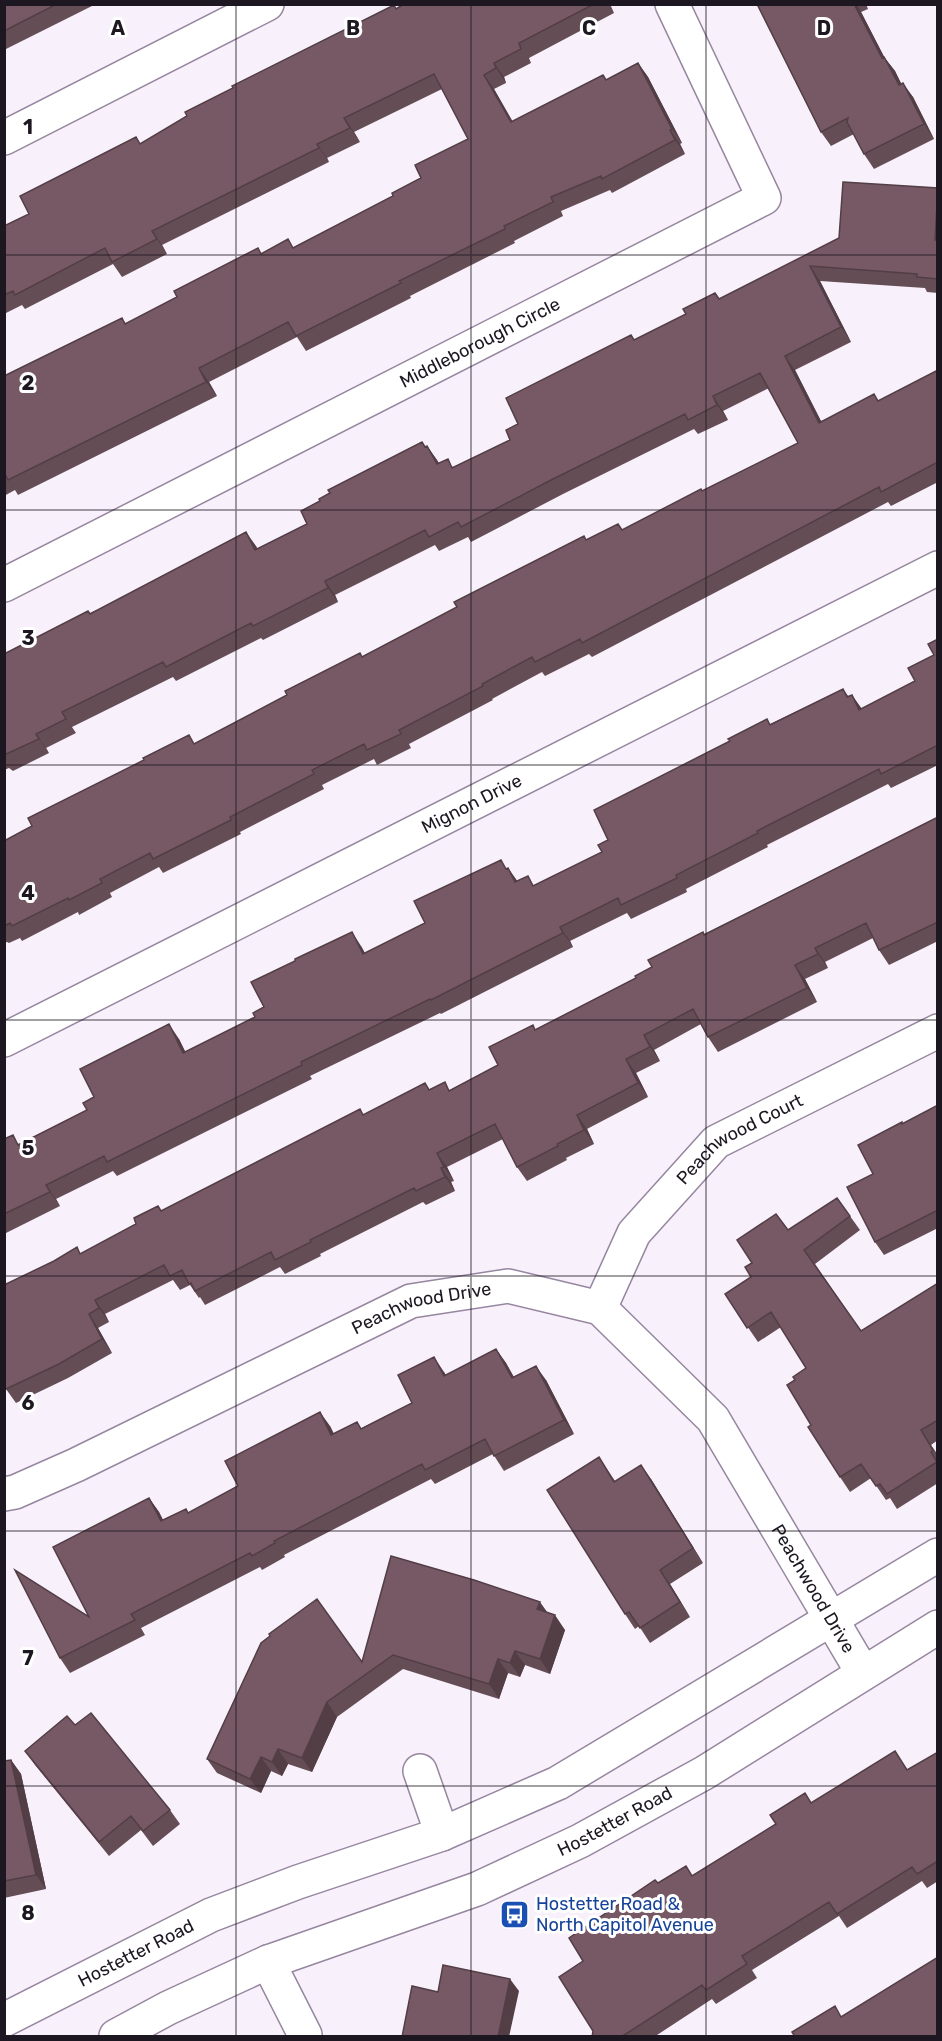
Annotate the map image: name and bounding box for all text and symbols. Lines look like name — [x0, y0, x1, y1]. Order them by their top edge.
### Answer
text: A — [111, 16, 126, 40]
text: B — [346, 16, 360, 40]
text: C — [582, 16, 596, 40]
text: D — [817, 16, 831, 40]
text: 1 — [23, 115, 33, 139]
street label: Middleborough Circle — [396, 293, 564, 393]
text: 2 — [22, 371, 35, 395]
text: 3 — [21, 626, 35, 650]
street label: Mignon Drive — [418, 769, 525, 838]
text: 4 — [21, 881, 35, 905]
street label: Peachwood Court — [672, 1089, 807, 1189]
text: 5 — [22, 1136, 35, 1160]
street label: Peachwood Drive — [348, 1278, 493, 1339]
text: 6 — [21, 1391, 35, 1415]
street label: Peachwood Drive — [767, 1520, 860, 1657]
text: 7 — [22, 1646, 34, 1670]
street label: Hostetter Road — [554, 1782, 676, 1861]
place label: Hostetter Road & North Capitol Avenue — [536, 1893, 714, 1936]
bus stop icon: Hostetter Road & North Capitol Avenue — [499, 1898, 531, 1930]
text: 8 — [21, 1901, 35, 1925]
street label: Hostetter Road — [74, 1914, 198, 1992]

